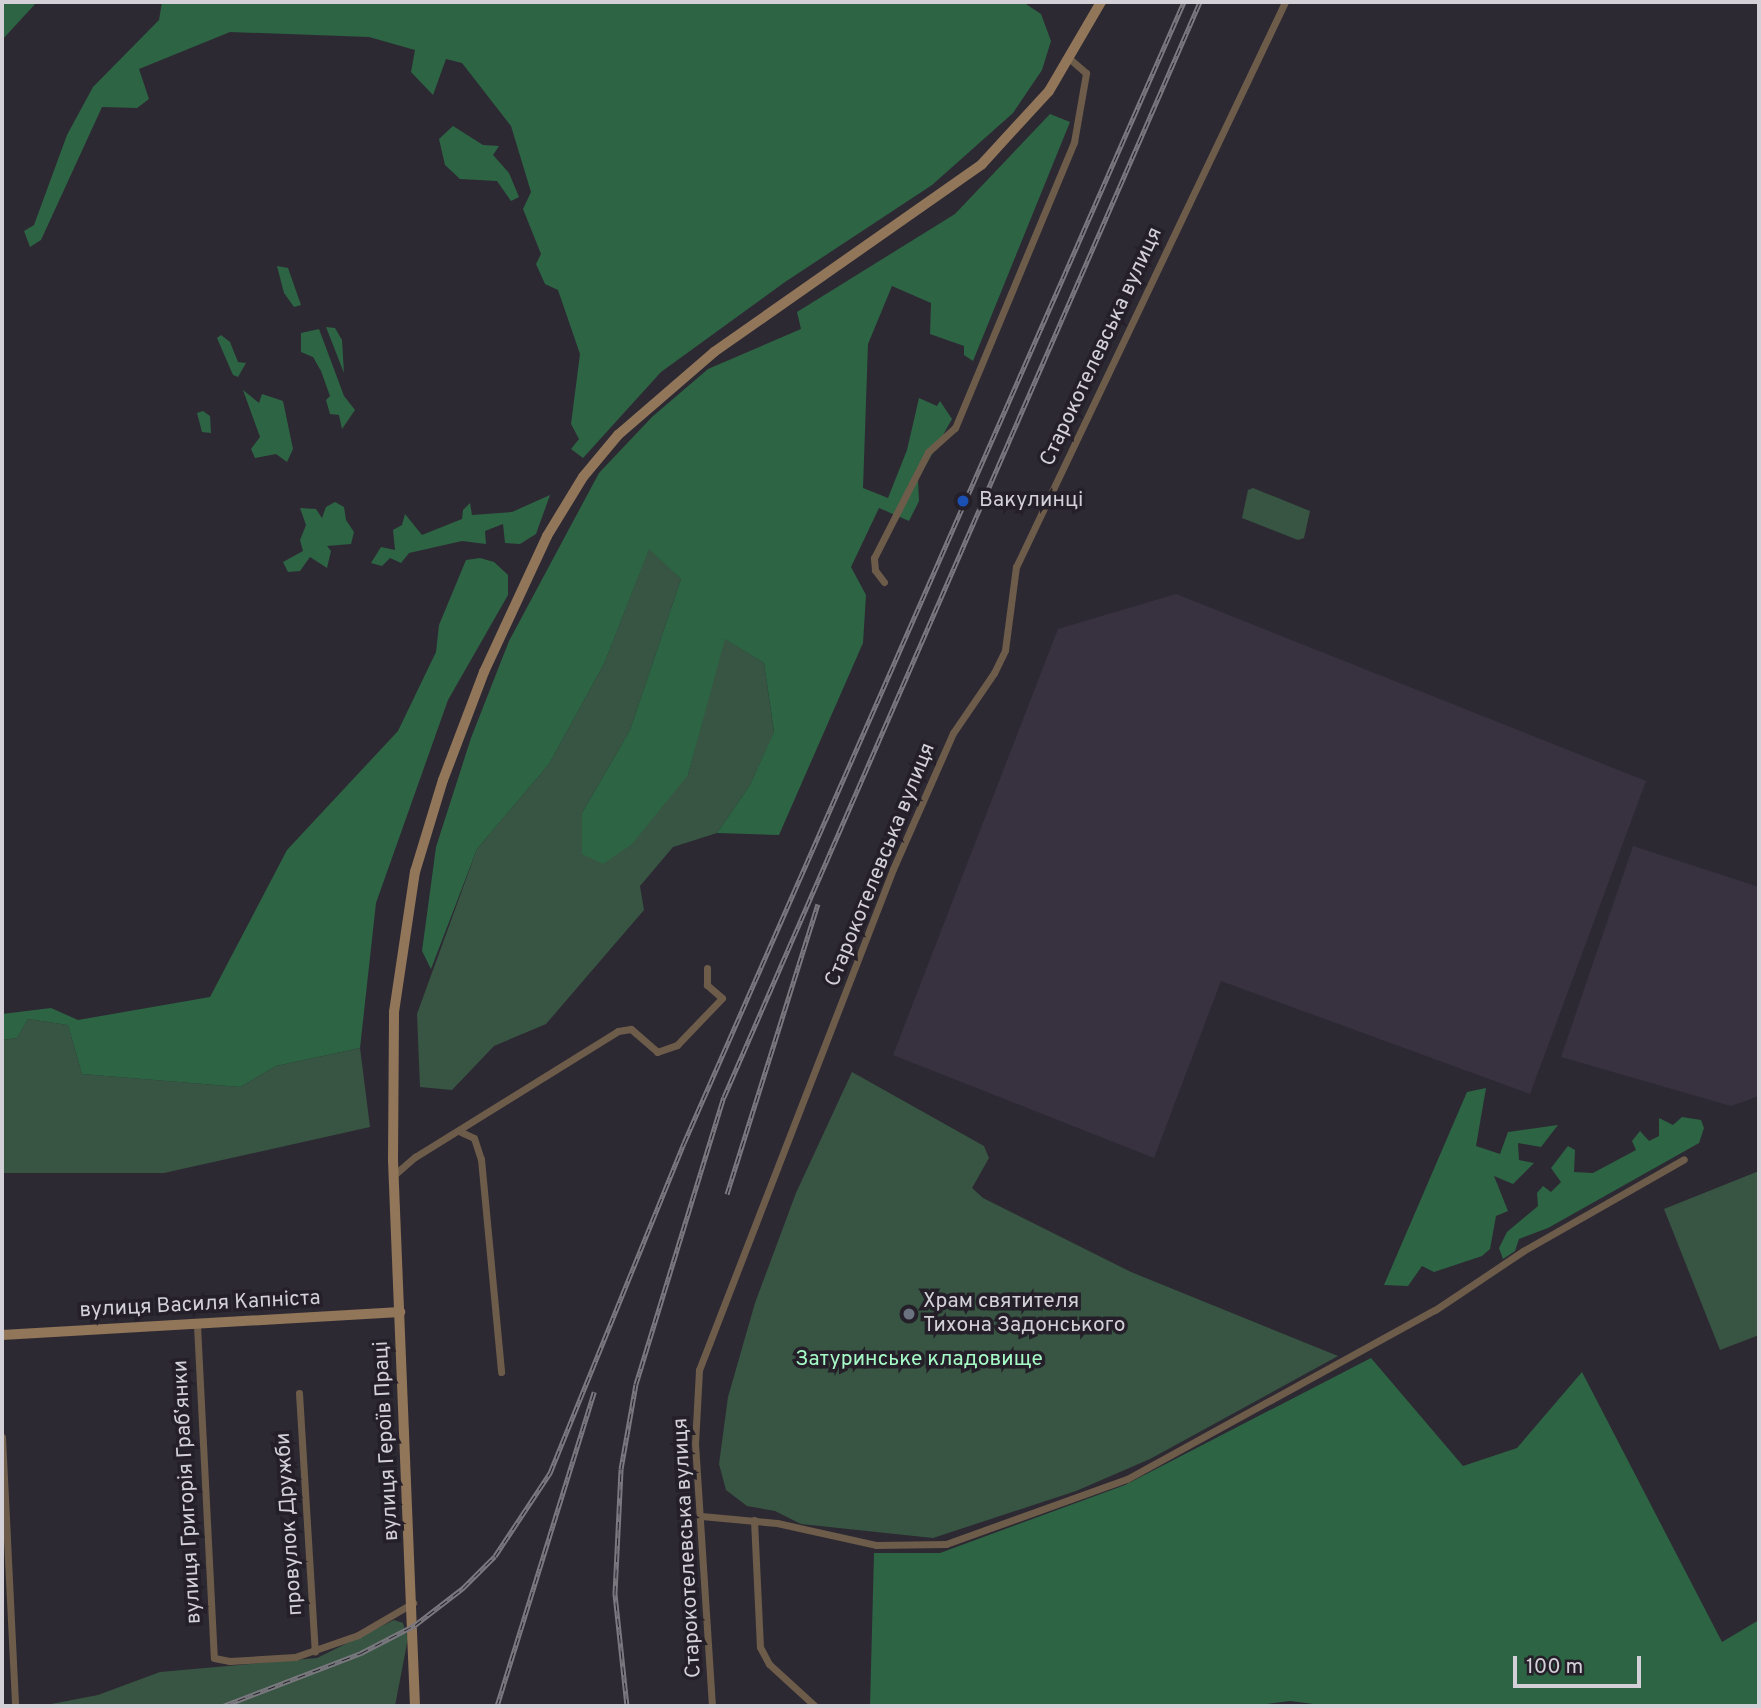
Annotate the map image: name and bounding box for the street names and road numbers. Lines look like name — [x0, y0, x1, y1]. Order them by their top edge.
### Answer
street label: Старокотелевська вулиця — [1036, 224, 1168, 470]
street label: Старокотелевська вулиця — [821, 739, 941, 991]
street label: вулиця Василя Капніста — [79, 1286, 321, 1324]
street label: вулиця Героїв Праці — [369, 1340, 405, 1542]
street label: вулиця Григорія Грабʼянки — [168, 1359, 208, 1625]
street label: Старокотелевська вулиця — [669, 1417, 707, 1679]
street label: провулок Дружби — [271, 1432, 309, 1616]

